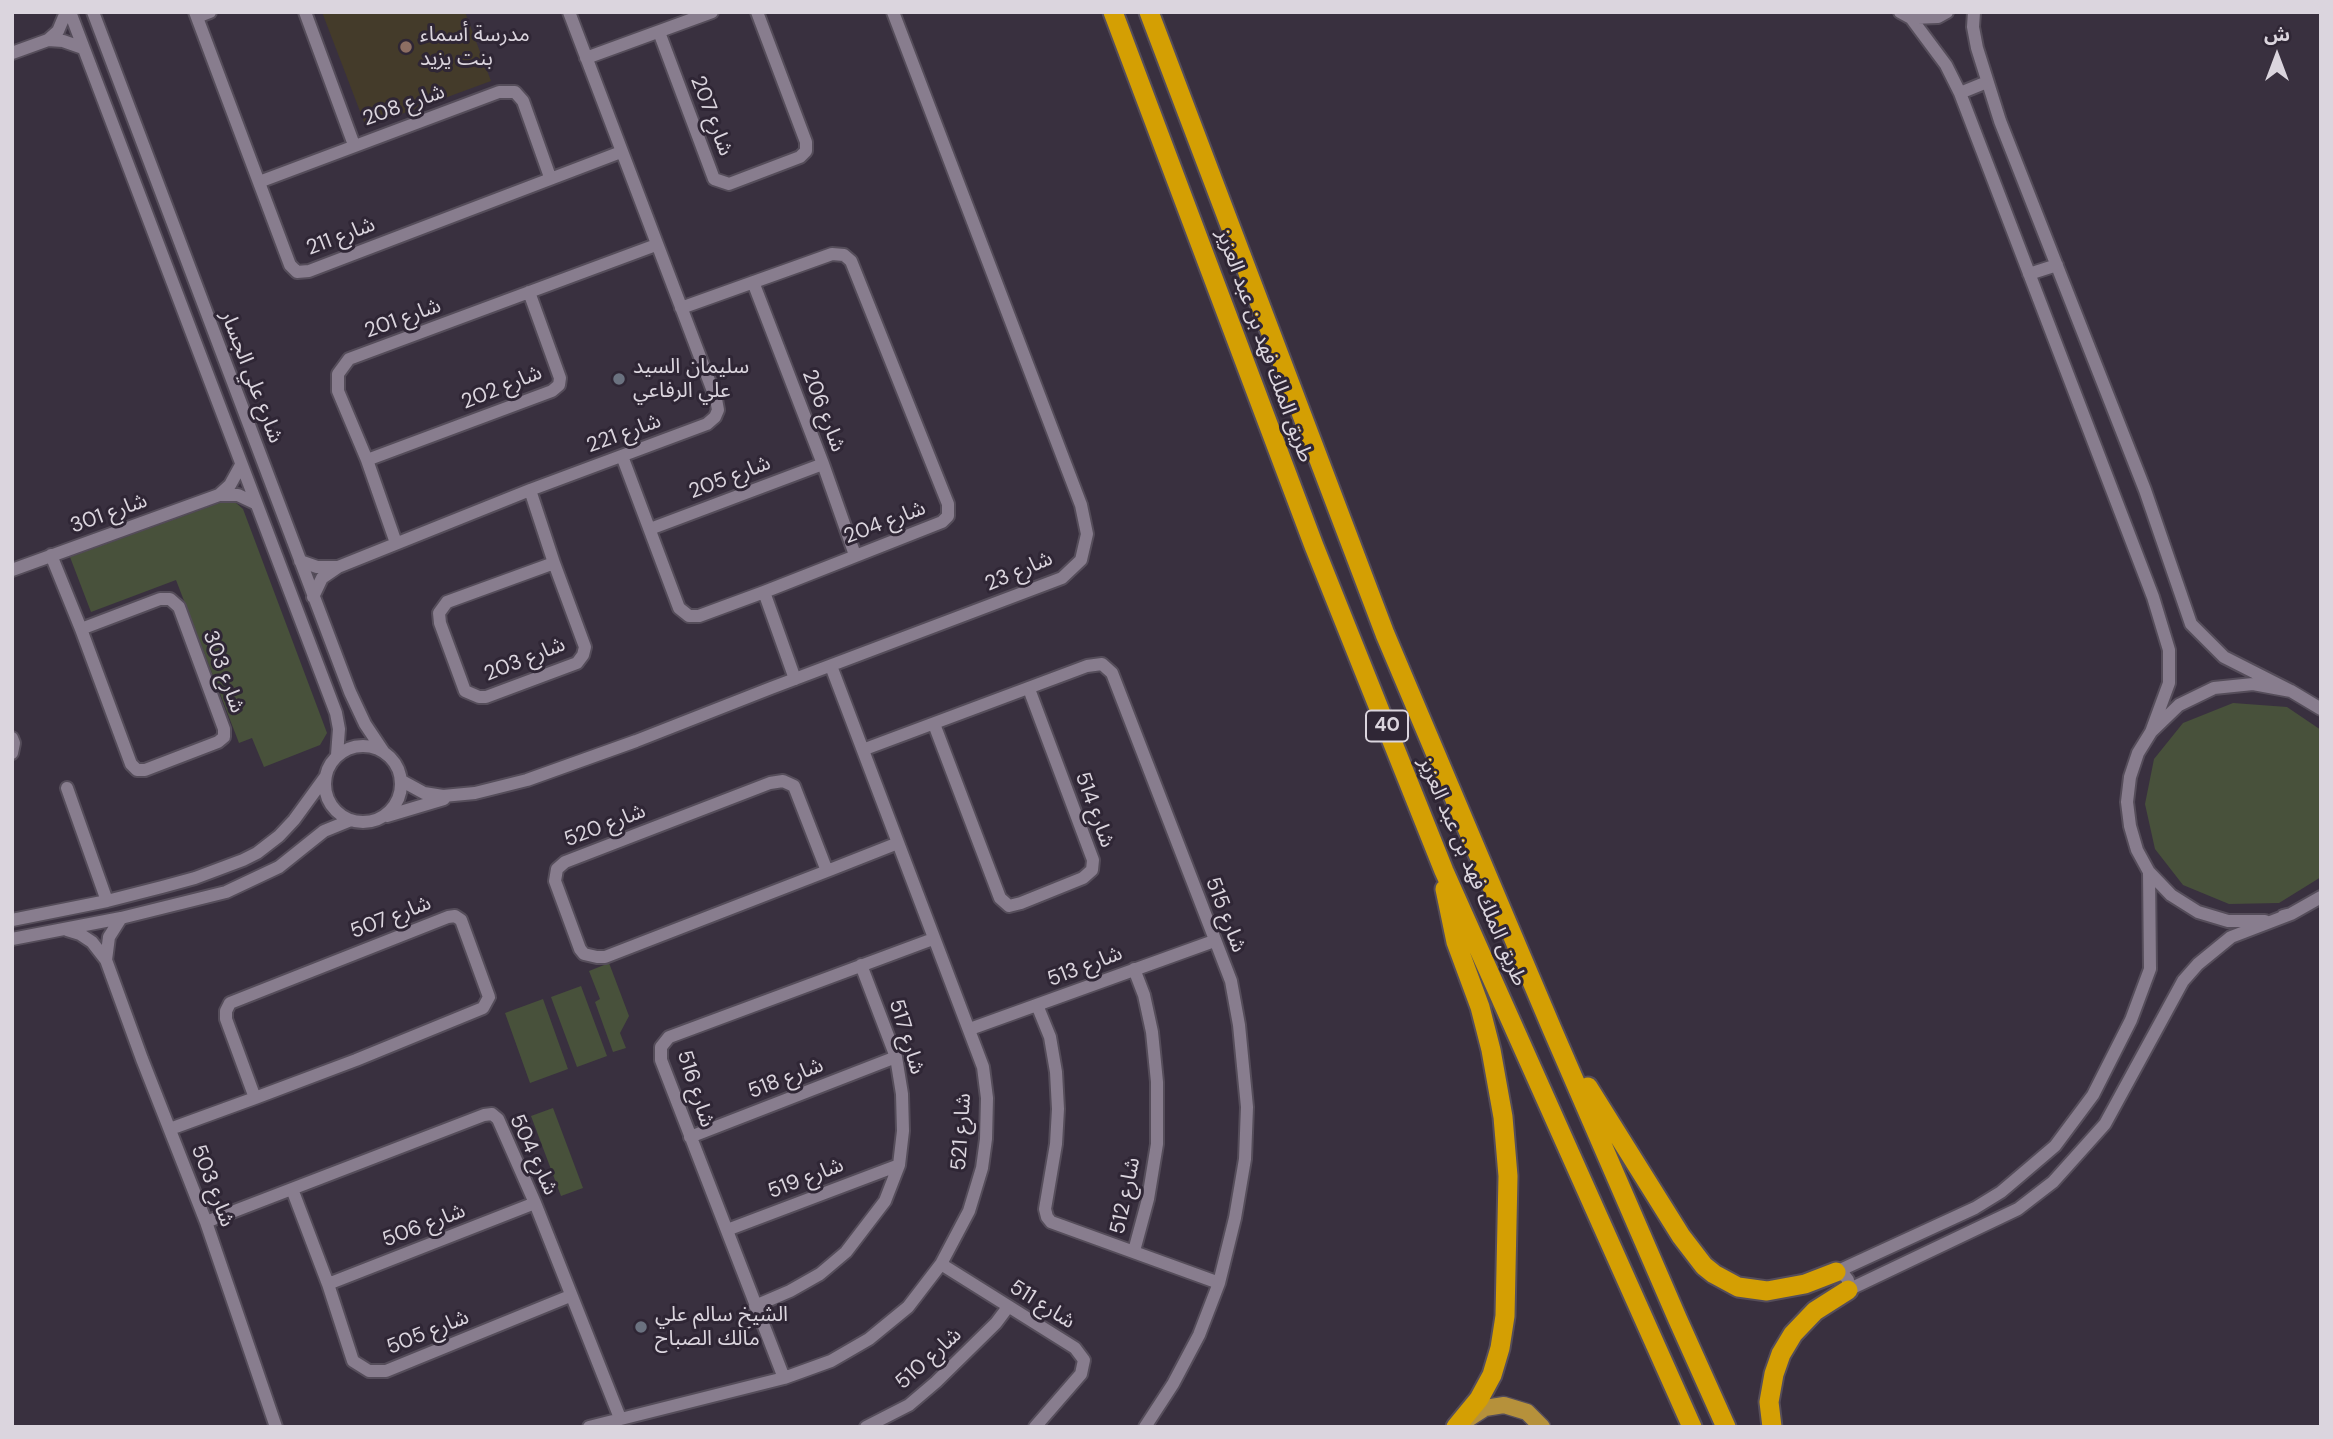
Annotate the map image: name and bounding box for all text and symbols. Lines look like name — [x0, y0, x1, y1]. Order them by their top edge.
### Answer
north arrow — [2242, 21, 2312, 91]
place label: مدرسة أسماء بنت يزيد — [420, 22, 530, 72]
text: ش — [2264, 22, 2290, 47]
marker: مدرسة أسماء بنت يزيد — [398, 39, 414, 55]
street label: شارع 207 — [684, 72, 738, 160]
street label: شارع 208 — [360, 80, 448, 132]
street label: شارع 211 — [303, 212, 379, 262]
street label: طريق الملك فهد بن عبد العزيز — [1210, 226, 1318, 466]
street label: شارع 201 — [361, 294, 445, 344]
street label: شارع علي الجسار — [214, 307, 288, 447]
place label: سليمان السيد علي الرفاعي — [633, 354, 749, 404]
street label: شارع 202 — [458, 360, 546, 416]
street label: شارع 206 — [796, 366, 850, 456]
marker: سليمان السيد علي الرفاعي — [611, 371, 627, 387]
street label: شارع 221 — [583, 409, 665, 459]
street label: شارع 205 — [686, 451, 774, 505]
street label: شارع 301 — [67, 489, 151, 539]
street label: شارع 204 — [841, 496, 929, 550]
street label: شارع 23 — [981, 547, 1057, 597]
street label: شارع 303 — [197, 627, 249, 717]
street label: شارع 203 — [481, 632, 569, 688]
road number: 40 — [1366, 710, 1408, 741]
street label: طريق الملك فهد بن عبد العزيز — [1412, 754, 1532, 990]
street label: شارع 514 — [1069, 769, 1119, 851]
street label: شارع 520 — [561, 799, 649, 853]
street label: شارع 515 — [1199, 874, 1251, 956]
street label: شارع 507 — [347, 891, 435, 945]
street label: شارع 513 — [1044, 941, 1126, 993]
street label: شارع 517 — [883, 996, 929, 1078]
street label: شارع 516 — [671, 1048, 719, 1130]
street label: شارع 518 — [745, 1053, 827, 1105]
street label: شارع 521 — [947, 1092, 977, 1172]
street label: شارع 504 — [503, 1111, 563, 1199]
street label: شارع 503 — [185, 1141, 239, 1231]
street label: شارع 519 — [765, 1153, 847, 1205]
street label: شارع 512 — [1106, 1155, 1146, 1237]
street label: شارع 506 — [379, 1199, 469, 1253]
street label: شارع 511 — [1005, 1275, 1079, 1335]
place label: الشيخ سالم علي مالك الصباح — [655, 1302, 788, 1352]
street label: شارع 505 — [383, 1305, 473, 1361]
marker: الشيخ سالم علي مالك الصباح — [633, 1319, 649, 1335]
street label: شارع 510 — [891, 1323, 967, 1395]

